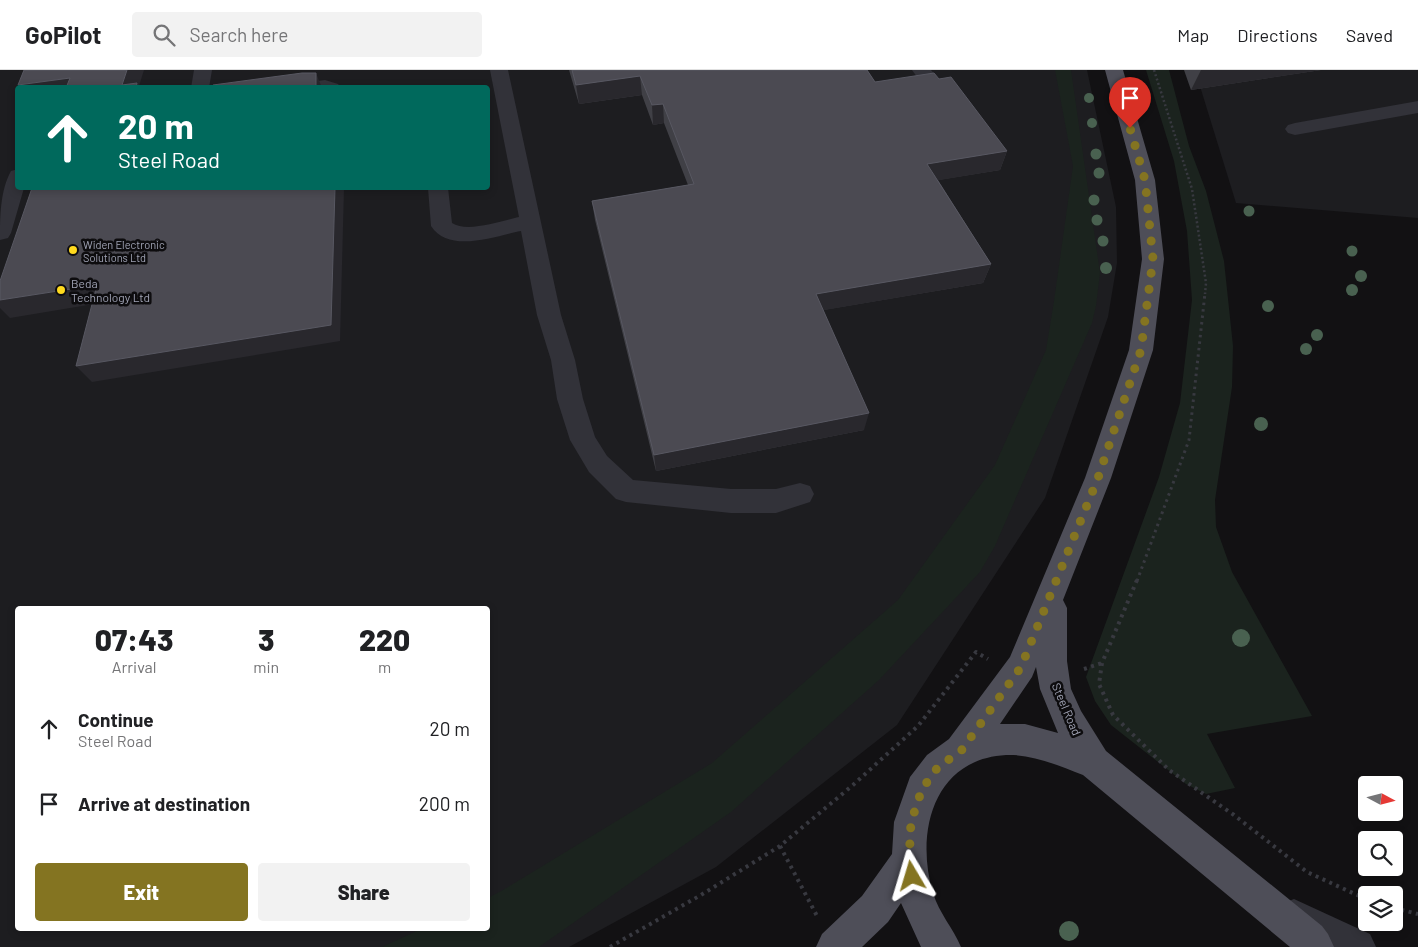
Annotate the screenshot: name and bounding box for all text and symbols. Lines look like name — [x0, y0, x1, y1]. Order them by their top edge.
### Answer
search box — [132, 12, 482, 57]
text: GoPilot — [25, 20, 102, 49]
icon: search — [150, 21, 178, 49]
text: Search here — [190, 23, 288, 46]
text: Map — [1177, 24, 1209, 46]
text: Directions — [1237, 24, 1318, 46]
text: Saved — [1346, 24, 1393, 46]
pin — [1109, 77, 1151, 128]
icon: arrive — [1116, 84, 1144, 112]
text: 20 m — [118, 104, 194, 146]
icon: ahead — [35, 105, 100, 170]
text: Steel Road — [118, 146, 220, 172]
place label: Widen Electronic Solutions Ltd — [83, 238, 165, 264]
marker: Widen Electronic Solutions Ltd — [67, 244, 79, 256]
place label: Beda Technology Ltd — [71, 276, 150, 304]
marker: Beda Technology Ltd — [55, 284, 67, 296]
text: 07:43 — [95, 621, 173, 657]
text: 3 — [258, 621, 274, 657]
text: 220 — [359, 621, 410, 657]
text: Arrival — [112, 657, 156, 676]
text: min — [253, 657, 279, 676]
text: m — [378, 657, 391, 676]
street label: Steel Road — [1050, 681, 1084, 737]
text: Continue — [78, 708, 154, 731]
icon: ahead — [35, 715, 63, 743]
text: 20 m — [430, 717, 470, 740]
text: Steel Road — [78, 731, 152, 750]
north arrow — [1358, 776, 1402, 821]
map controls — [1358, 776, 1403, 931]
icon: arrive — [35, 790, 63, 818]
text: Arrive at destination — [78, 792, 250, 815]
text: 200 m — [419, 792, 470, 815]
button: search — [1358, 831, 1403, 876]
position arrow — [885, 849, 937, 901]
button: Exit — [35, 863, 248, 921]
button: Share — [258, 863, 470, 921]
button: layers — [1358, 886, 1403, 931]

